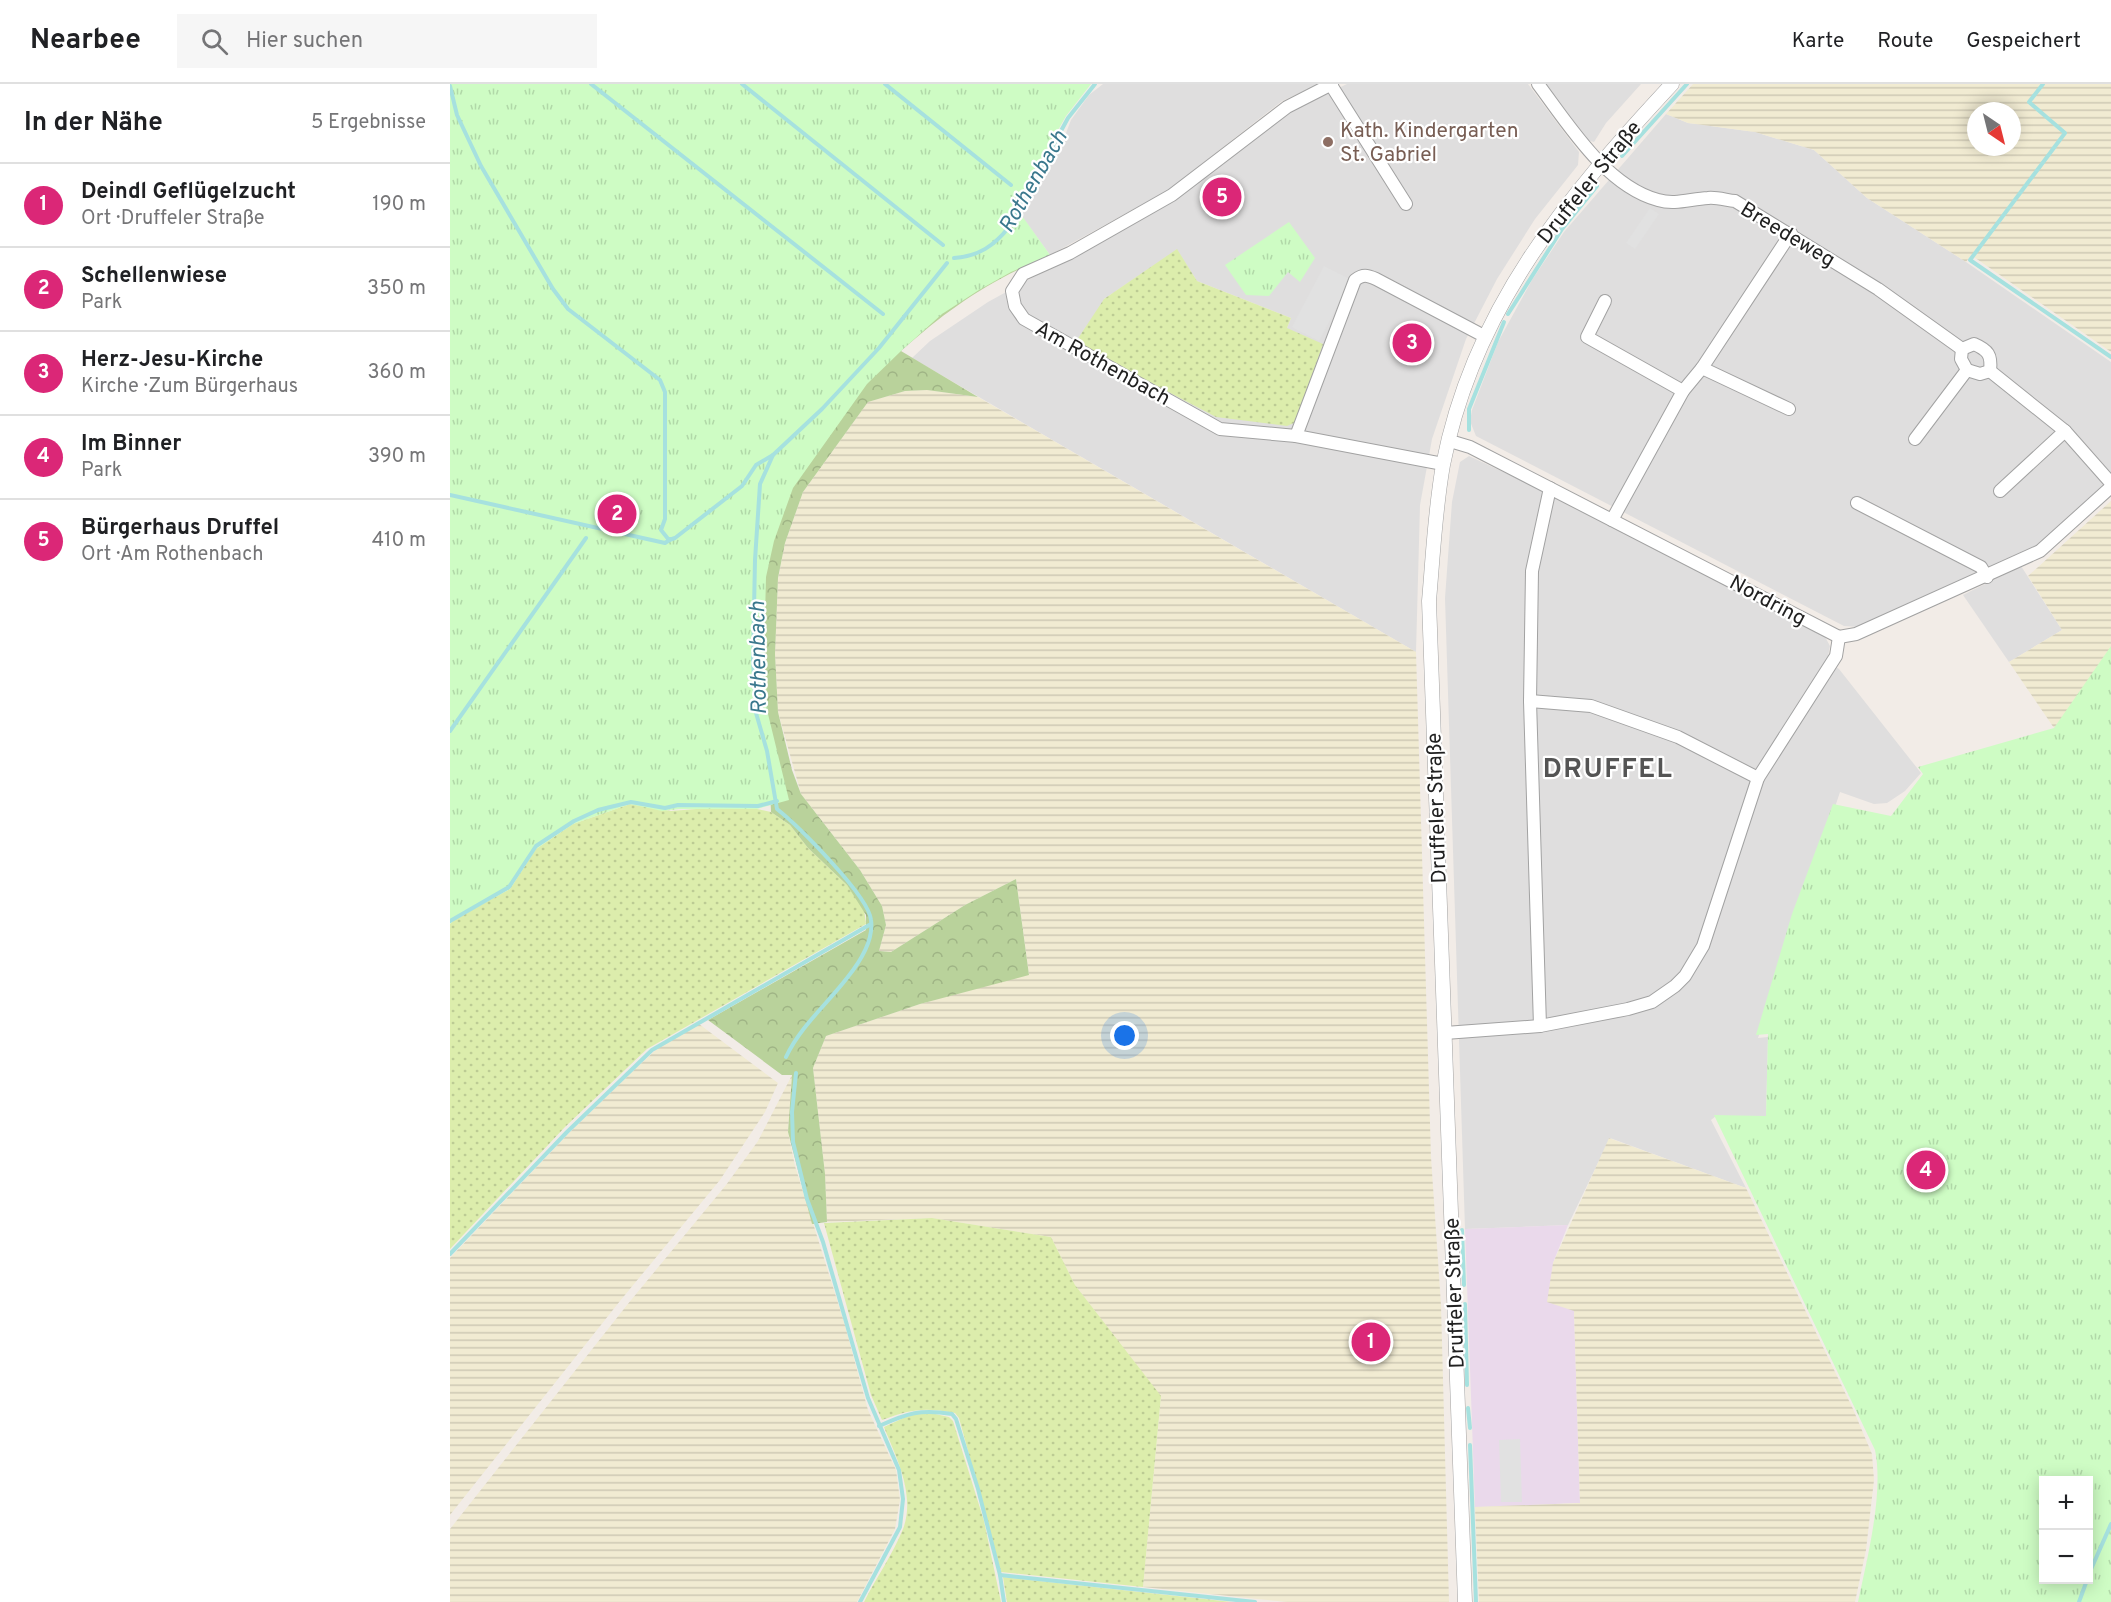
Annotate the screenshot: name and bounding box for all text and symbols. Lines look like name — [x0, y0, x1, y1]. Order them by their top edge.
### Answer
search box — [177, 14, 597, 68]
text: Nearbee — [30, 23, 141, 59]
icon: search — [198, 25, 231, 58]
text: Hier suchen — [246, 28, 363, 55]
text: Karte — [1792, 28, 1844, 55]
text: Route — [1877, 28, 1933, 55]
text: Gespeichert — [1966, 28, 2081, 55]
north arrow — [1967, 102, 2021, 156]
text: In der Nähe — [24, 107, 163, 140]
text: 5 Ergebnisse — [311, 110, 426, 136]
street label: Druffeler Straße — [1532, 116, 1648, 250]
place label: Kath. Kindergarten St. Gabriel — [1340, 118, 1519, 169]
water label: Rothenbach — [994, 126, 1074, 238]
marker: Kath. Kindergarten St. Gabriel — [1321, 135, 1335, 149]
pin: 5 — [1202, 174, 1242, 220]
text: Deindl Geflügelzucht — [81, 179, 296, 206]
text: 1 — [40, 192, 48, 218]
text: 190 m — [372, 192, 426, 218]
street label: Breedeweg — [1735, 196, 1840, 274]
text: Ort · Druffeler Straße — [81, 206, 264, 232]
text: Schellenwiese — [81, 263, 227, 290]
text: 2 — [37, 276, 50, 302]
text: 350 m — [367, 276, 426, 302]
text: Park — [81, 290, 122, 316]
street label: Am Rothenbach — [1030, 316, 1175, 413]
pin: 3 — [1392, 320, 1432, 366]
text: Herz-Jesu-Kirche — [81, 347, 263, 374]
text: 3 — [38, 360, 50, 386]
text: 360 m — [368, 360, 426, 386]
text: Kirche · Zum Bürgerhaus — [81, 374, 298, 400]
text: Im Binner — [81, 431, 181, 458]
text: 4 — [37, 444, 50, 470]
text: 390 m — [368, 444, 426, 470]
text: Park — [81, 458, 122, 484]
pin: 2 — [598, 492, 636, 536]
text: Bürgerhaus Druffel — [81, 515, 279, 542]
text: 5 — [37, 528, 50, 554]
text: 410 m — [372, 528, 426, 554]
text: Ort · Am Rothenbach — [81, 542, 263, 568]
street label: Nordring — [1724, 570, 1810, 633]
water label: Rothenbach — [745, 601, 774, 715]
street label: Druffeler Straße — [1421, 732, 1454, 884]
district label: DRUFFEL — [1543, 753, 1673, 787]
your location — [1110, 1021, 1139, 1050]
pin: 4 — [1906, 1148, 1946, 1192]
street label: Druffeler Straße — [1439, 1217, 1472, 1369]
pin: 1 — [1352, 1320, 1390, 1364]
map controls — [2039, 1476, 2093, 1584]
button: + — [2039, 1476, 2093, 1530]
button: − — [2039, 1530, 2093, 1584]

